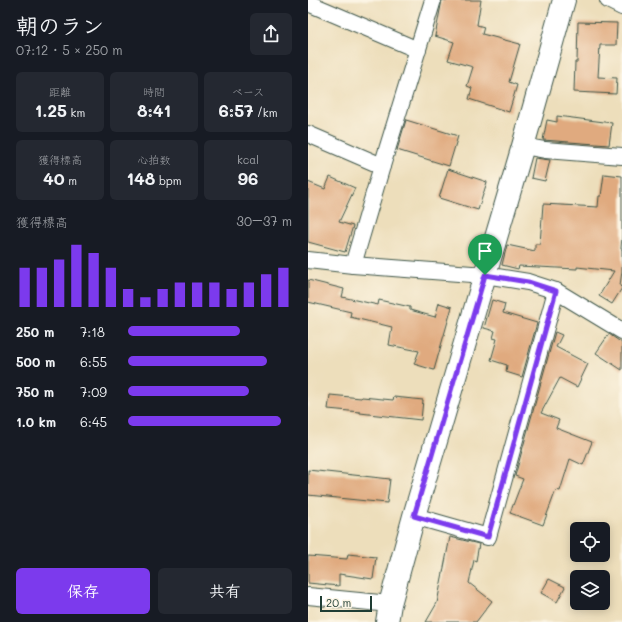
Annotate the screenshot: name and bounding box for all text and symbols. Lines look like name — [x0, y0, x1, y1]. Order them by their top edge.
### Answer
text: 朝のラン — [16, 11, 104, 40]
button: share — [250, 13, 292, 55]
text: 07:12 · 5 × 250 m — [16, 41, 123, 58]
text: 距離 — [49, 84, 71, 99]
text: 時間 — [143, 84, 165, 99]
text: ペース — [232, 84, 264, 99]
text: 1.25 — [35, 99, 67, 121]
text: 8:41 — [137, 99, 171, 121]
text: 6:57 — [219, 99, 254, 121]
text: km — [67, 105, 85, 120]
text: /km — [254, 105, 277, 120]
text: 獲得標高 — [38, 152, 82, 167]
text: 心拍数 — [138, 152, 171, 167]
text: kcal — [237, 152, 259, 167]
text: 40 — [43, 167, 65, 189]
text: 148 — [127, 167, 155, 189]
text: 96 — [238, 167, 258, 189]
text: m — [65, 173, 77, 188]
text: bpm — [155, 173, 181, 188]
text: 30–37 m — [236, 212, 292, 229]
text: 獲得標高 — [16, 213, 68, 230]
pin — [468, 234, 502, 275]
icon: arrive — [474, 240, 496, 262]
text: 250 m — [16, 323, 54, 340]
text: 7:18 — [80, 323, 105, 340]
text: 500 m — [16, 353, 55, 370]
text: 6:55 — [80, 353, 107, 370]
text: 750 m — [16, 383, 54, 400]
text: 7:09 — [80, 383, 107, 400]
text: 1.0 km — [16, 413, 56, 430]
text: 6:45 — [80, 413, 107, 430]
map controls — [570, 522, 610, 610]
button: locate — [570, 522, 610, 562]
button: 保存 — [16, 568, 150, 614]
button: 共有 — [158, 568, 292, 614]
button: layers — [570, 570, 610, 610]
scale bar — [320, 594, 372, 613]
text: 20 m — [326, 595, 351, 610]

